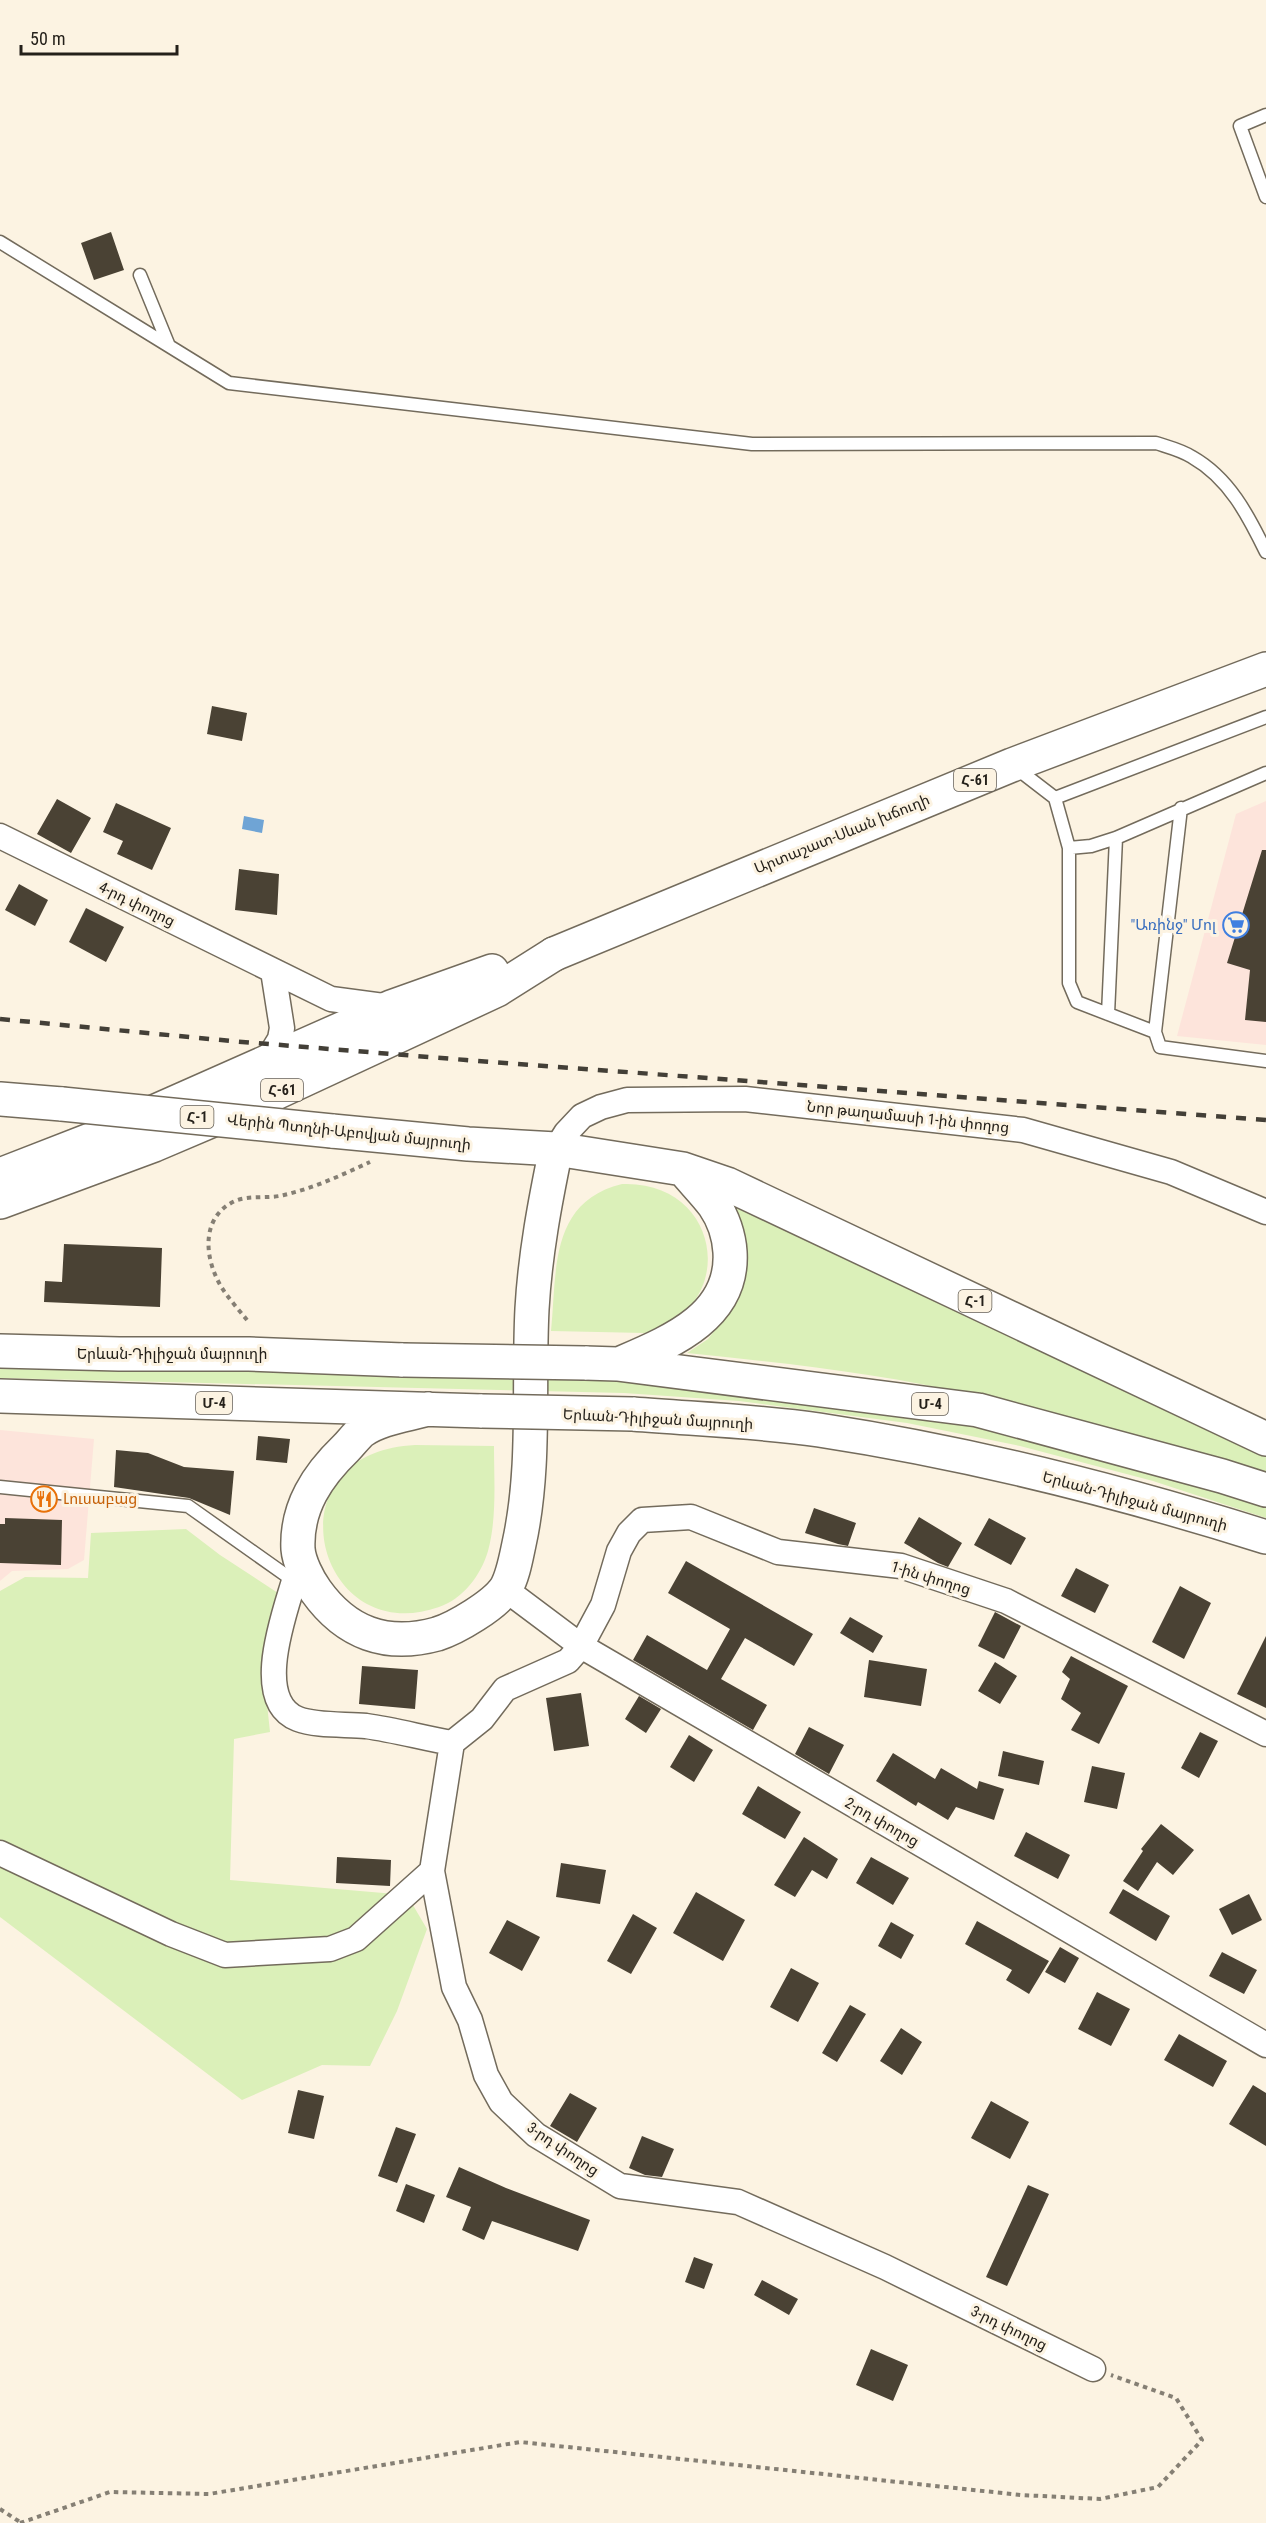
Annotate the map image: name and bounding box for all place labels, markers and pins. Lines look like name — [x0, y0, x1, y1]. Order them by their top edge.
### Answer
supermarket icon: "Առինջ" Մոլ — [1221, 910, 1251, 940]
place label: "Առինջ" Մոլ — [1131, 916, 1217, 934]
restaurant icon: Լուսաբաց — [29, 1484, 59, 1514]
place label: Լուսաբաց — [63, 1490, 137, 1508]

